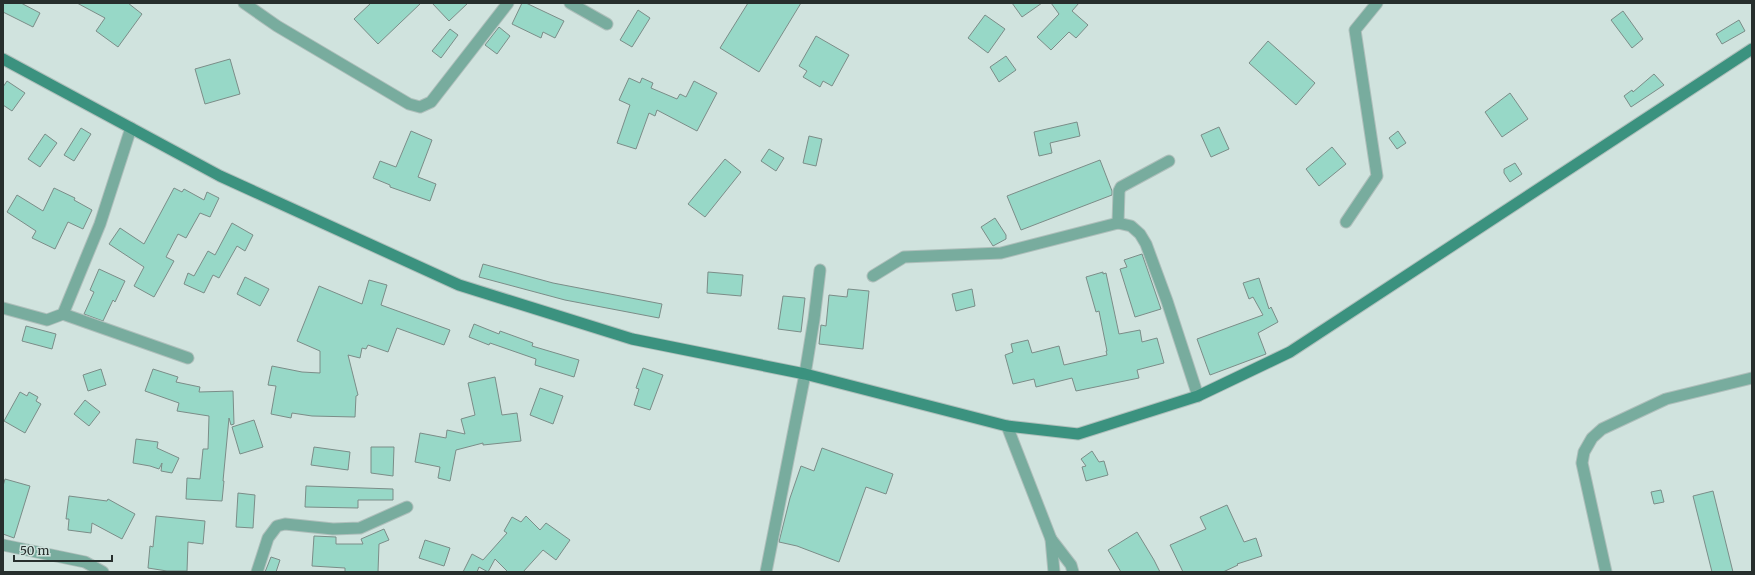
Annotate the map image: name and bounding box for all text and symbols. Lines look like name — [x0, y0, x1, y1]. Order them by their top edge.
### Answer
scale bar — [14, 537, 112, 563]
text: 50 m — [20, 543, 49, 558]

